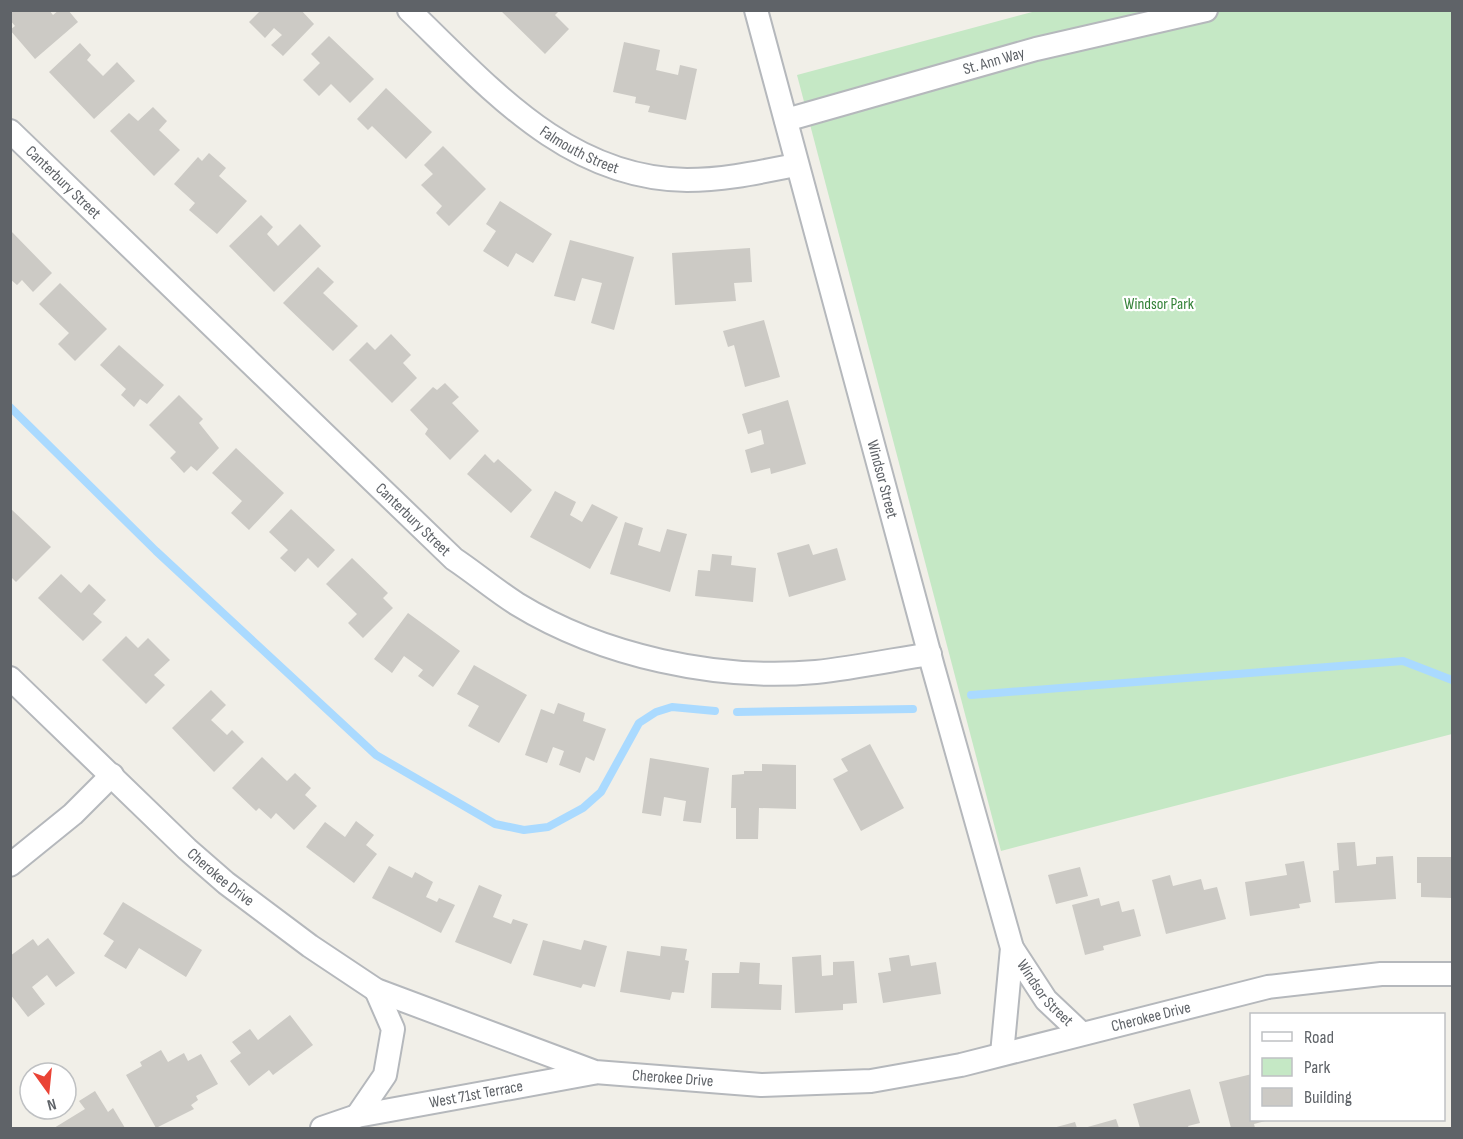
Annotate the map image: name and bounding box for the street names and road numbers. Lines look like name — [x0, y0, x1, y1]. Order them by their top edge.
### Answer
street label: St. Ann Way — [961, 43, 1027, 79]
street label: Falmouth Street — [536, 122, 621, 178]
street label: Canterbury Street — [22, 142, 105, 223]
street label: Windsor Street — [863, 438, 902, 521]
street label: Canterbury Street — [372, 479, 455, 560]
street label: Cherokee Drive — [183, 844, 258, 910]
street label: Windsor Street — [1013, 956, 1077, 1030]
street label: Cherokee Drive — [1109, 998, 1193, 1036]
street label: Cherokee Drive — [631, 1065, 714, 1091]
street label: West 71st Terrace — [428, 1076, 524, 1112]

